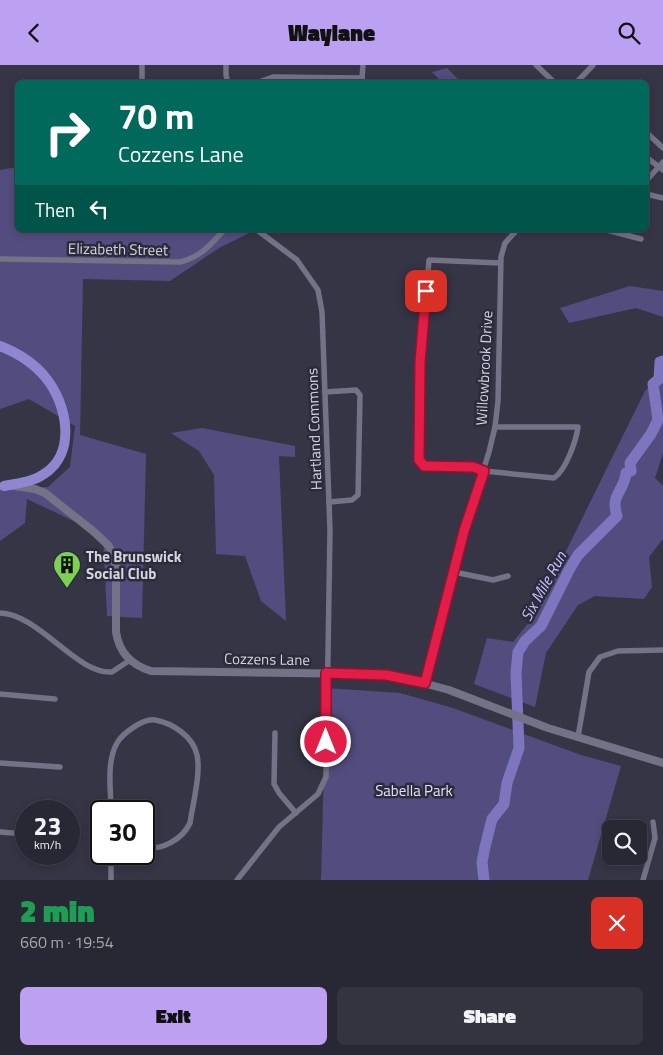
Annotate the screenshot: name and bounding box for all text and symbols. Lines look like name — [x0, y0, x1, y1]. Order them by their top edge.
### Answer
text: Waylane — [288, 16, 375, 50]
icon: back — [20, 19, 48, 47]
icon: search — [615, 19, 643, 47]
text: 70 m — [118, 89, 194, 143]
icon: right — [35, 100, 100, 165]
text: Cozzens Lane — [118, 137, 244, 171]
text: Then — [35, 195, 75, 224]
icon: left — [85, 195, 113, 223]
street label: Elizabeth Street — [68, 237, 169, 261]
pin — [405, 270, 447, 312]
icon: arrive — [412, 277, 440, 305]
street label: Willowbrook Drive — [470, 310, 498, 426]
street label: Hartland Commons — [300, 367, 328, 491]
place label: The Brunswick Social Club — [86, 545, 182, 585]
water label: Six Mile Run — [514, 546, 573, 625]
building icon: The Brunswick Social Club — [52, 550, 82, 589]
street label: Cozzens Lane — [224, 647, 310, 671]
position arrow — [299, 715, 351, 767]
park label: Sabella Park — [375, 779, 453, 802]
speed limit sign: 30 — [90, 800, 155, 865]
text: 23 — [33, 807, 62, 845]
map controls — [602, 820, 647, 865]
button: search — [602, 820, 647, 865]
text: km/h — [34, 835, 61, 854]
text: 2 min — [20, 888, 95, 934]
button: close — [591, 897, 643, 949]
text: 660 m · 19:54 — [20, 930, 114, 954]
button: Exit — [20, 987, 327, 1045]
button: Share — [337, 987, 643, 1045]

